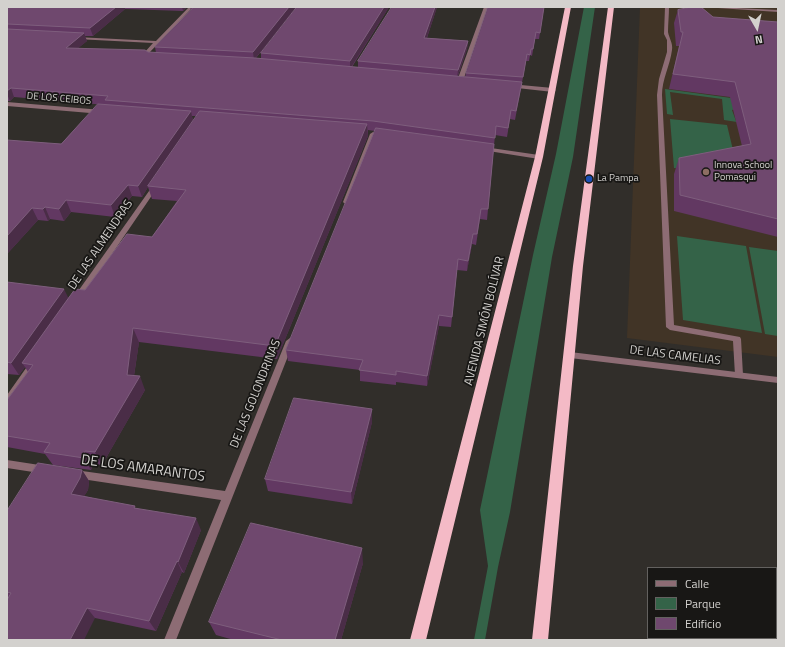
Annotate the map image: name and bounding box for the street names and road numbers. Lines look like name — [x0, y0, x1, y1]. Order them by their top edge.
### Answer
street label: DE LOS CEIBOS — [26, 90, 92, 108]
street label: DE LAS ALMENDRAS — [66, 197, 136, 293]
street label: AVENIDA SIMÓN BOLÍVAR — [462, 255, 508, 387]
street label: DE LAS GOLONDRINAS — [228, 338, 284, 450]
street label: DE LAS CAMELIAS — [629, 343, 721, 369]
street label: DE LOS AMARANTOS — [80, 452, 206, 486]

